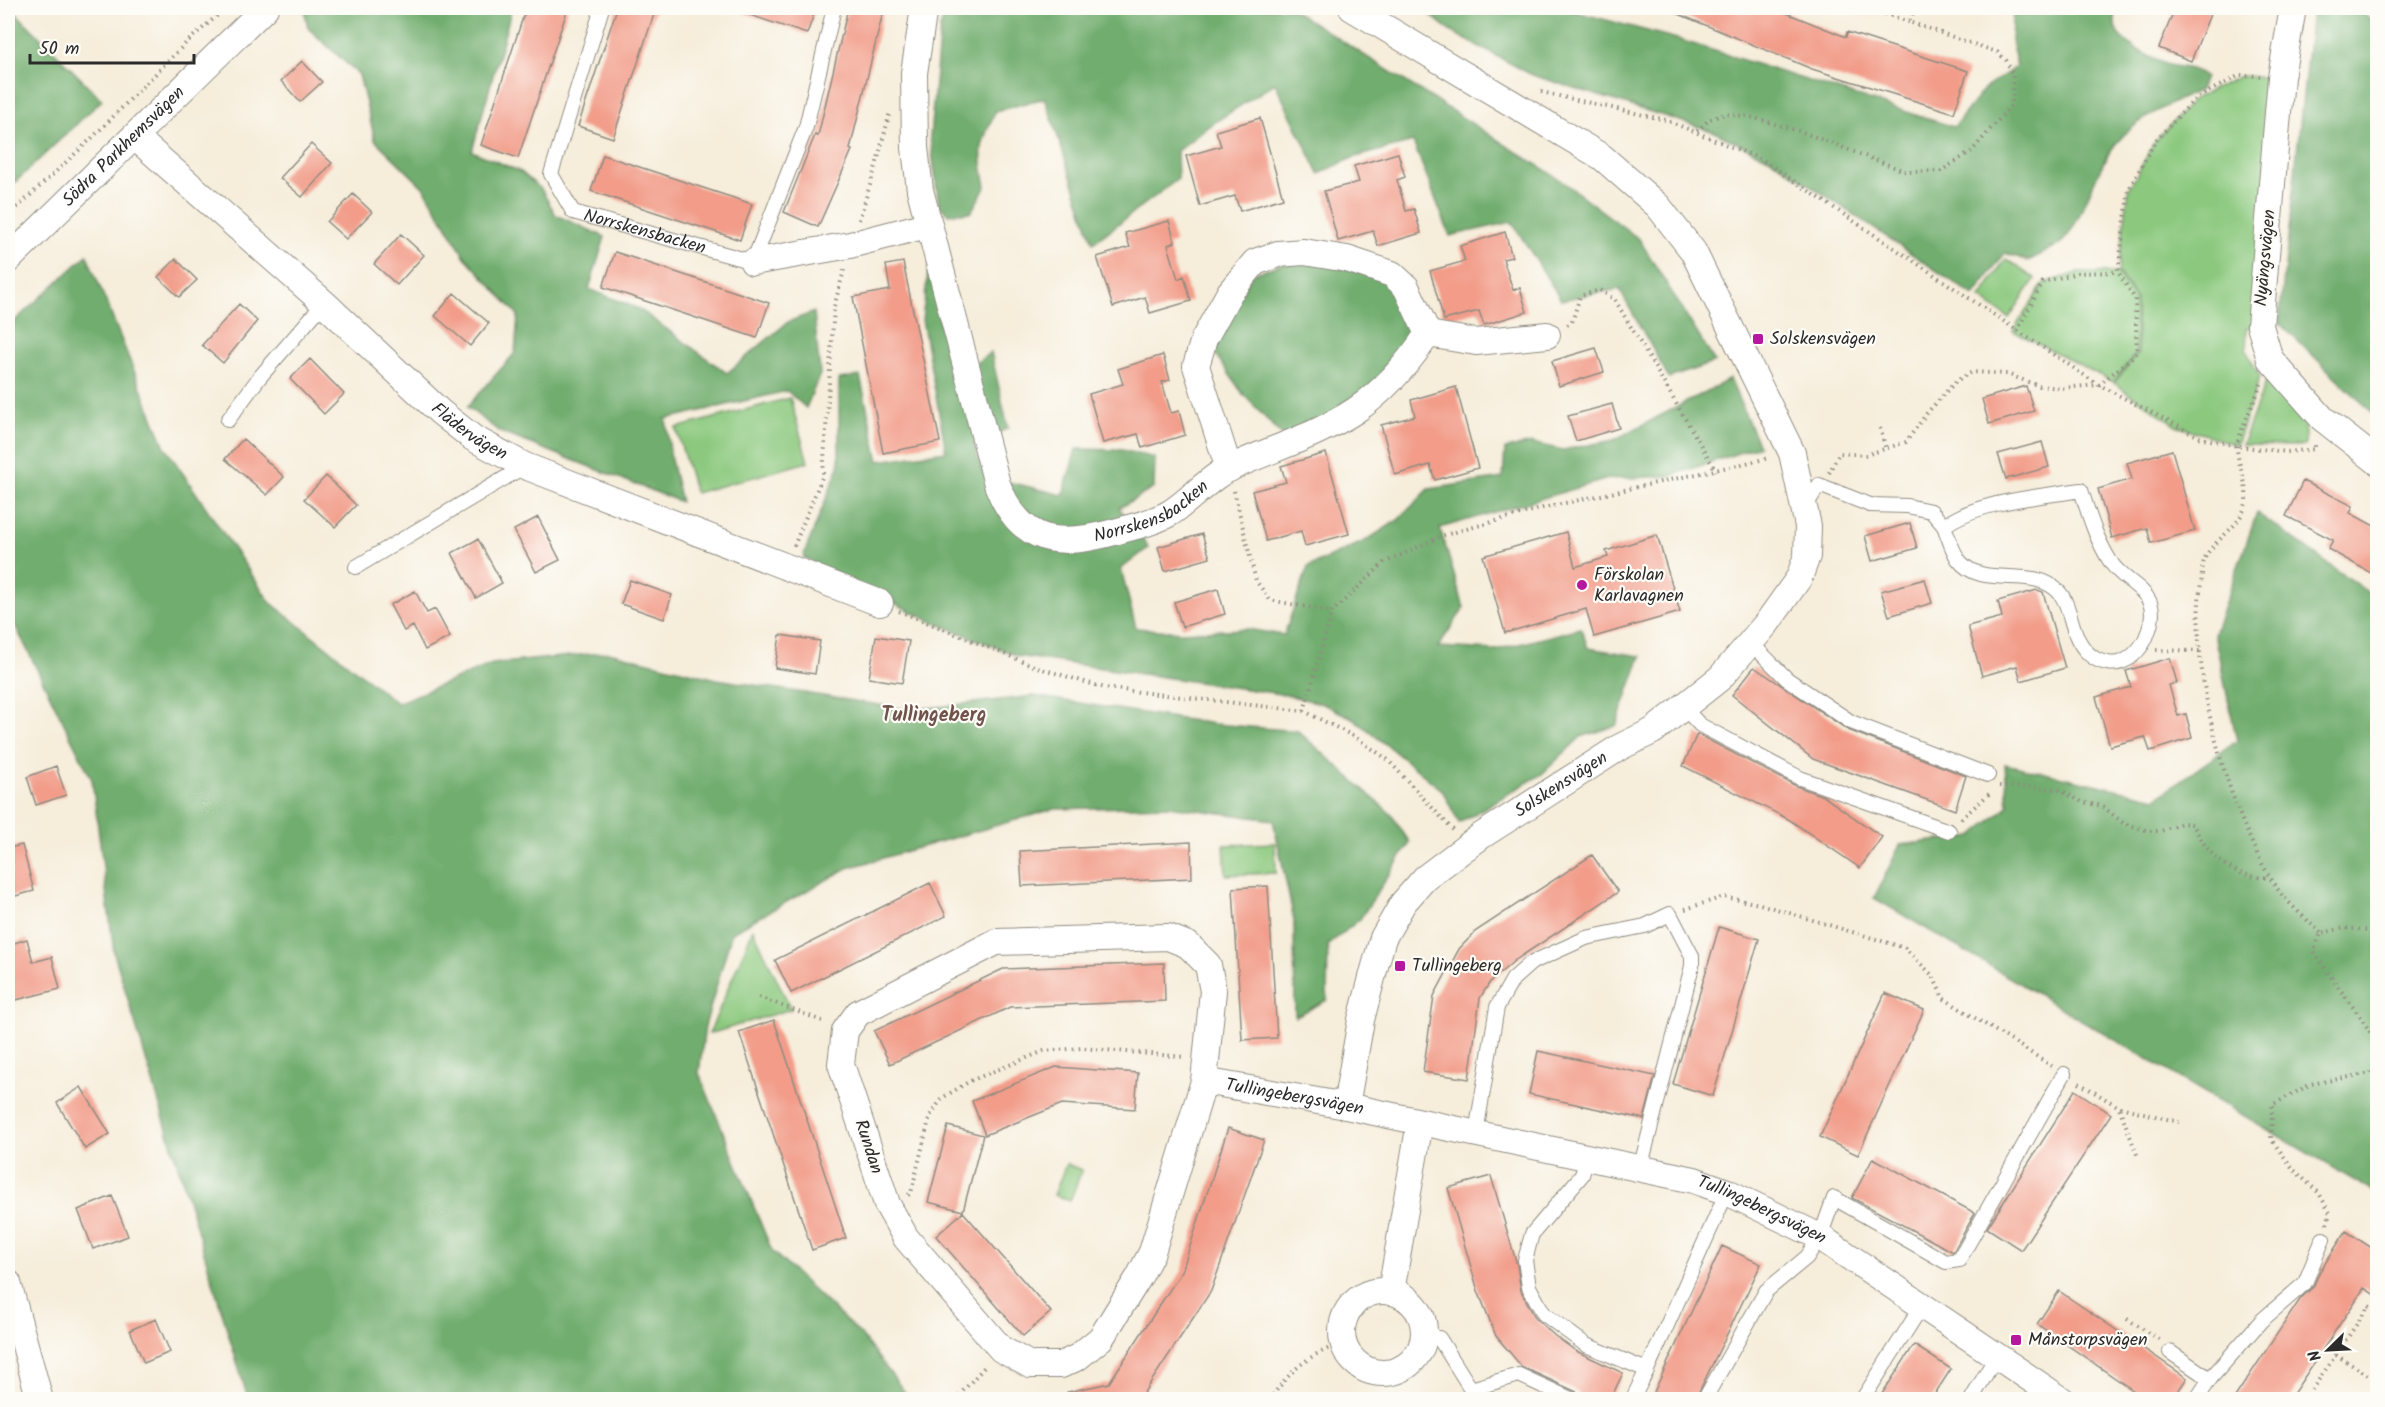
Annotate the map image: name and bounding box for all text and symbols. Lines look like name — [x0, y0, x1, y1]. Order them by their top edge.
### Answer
scale bar — [30, 27, 194, 65]
text: 50 m — [39, 35, 79, 64]
street label: Södra Parkhemsvägen — [55, 79, 192, 214]
street label: Norrskensbacken — [580, 201, 709, 263]
street label: Nyängsvägen — [2247, 208, 2285, 308]
place label: Solskensvägen — [1770, 325, 1876, 354]
marker: Solskensvägen — [1751, 332, 1765, 346]
street label: Flädervägen — [424, 396, 513, 468]
street label: Norrskensbacken — [1091, 473, 1215, 551]
place label: Förskolan Karlavagnen — [1594, 561, 1684, 611]
marker: Förskolan Karlavagnen — [1575, 578, 1589, 592]
district label: Tullingeberg — [882, 700, 986, 732]
street label: Solskensvägen — [1509, 744, 1614, 825]
place label: Tullingeberg — [1412, 952, 1502, 981]
marker: Tullingeberg — [1393, 959, 1407, 973]
street label: Tullingebergsvägen — [1223, 1071, 1366, 1124]
street label: Rundan — [846, 1116, 890, 1178]
street label: Tullingebergsvägen — [1693, 1168, 1833, 1252]
north arrow — [2298, 1320, 2358, 1380]
place label: Månstorpsvägen — [2028, 1326, 2148, 1355]
marker: Månstorpsvägen — [2009, 1333, 2023, 1347]
text: N — [2302, 1346, 2329, 1365]

